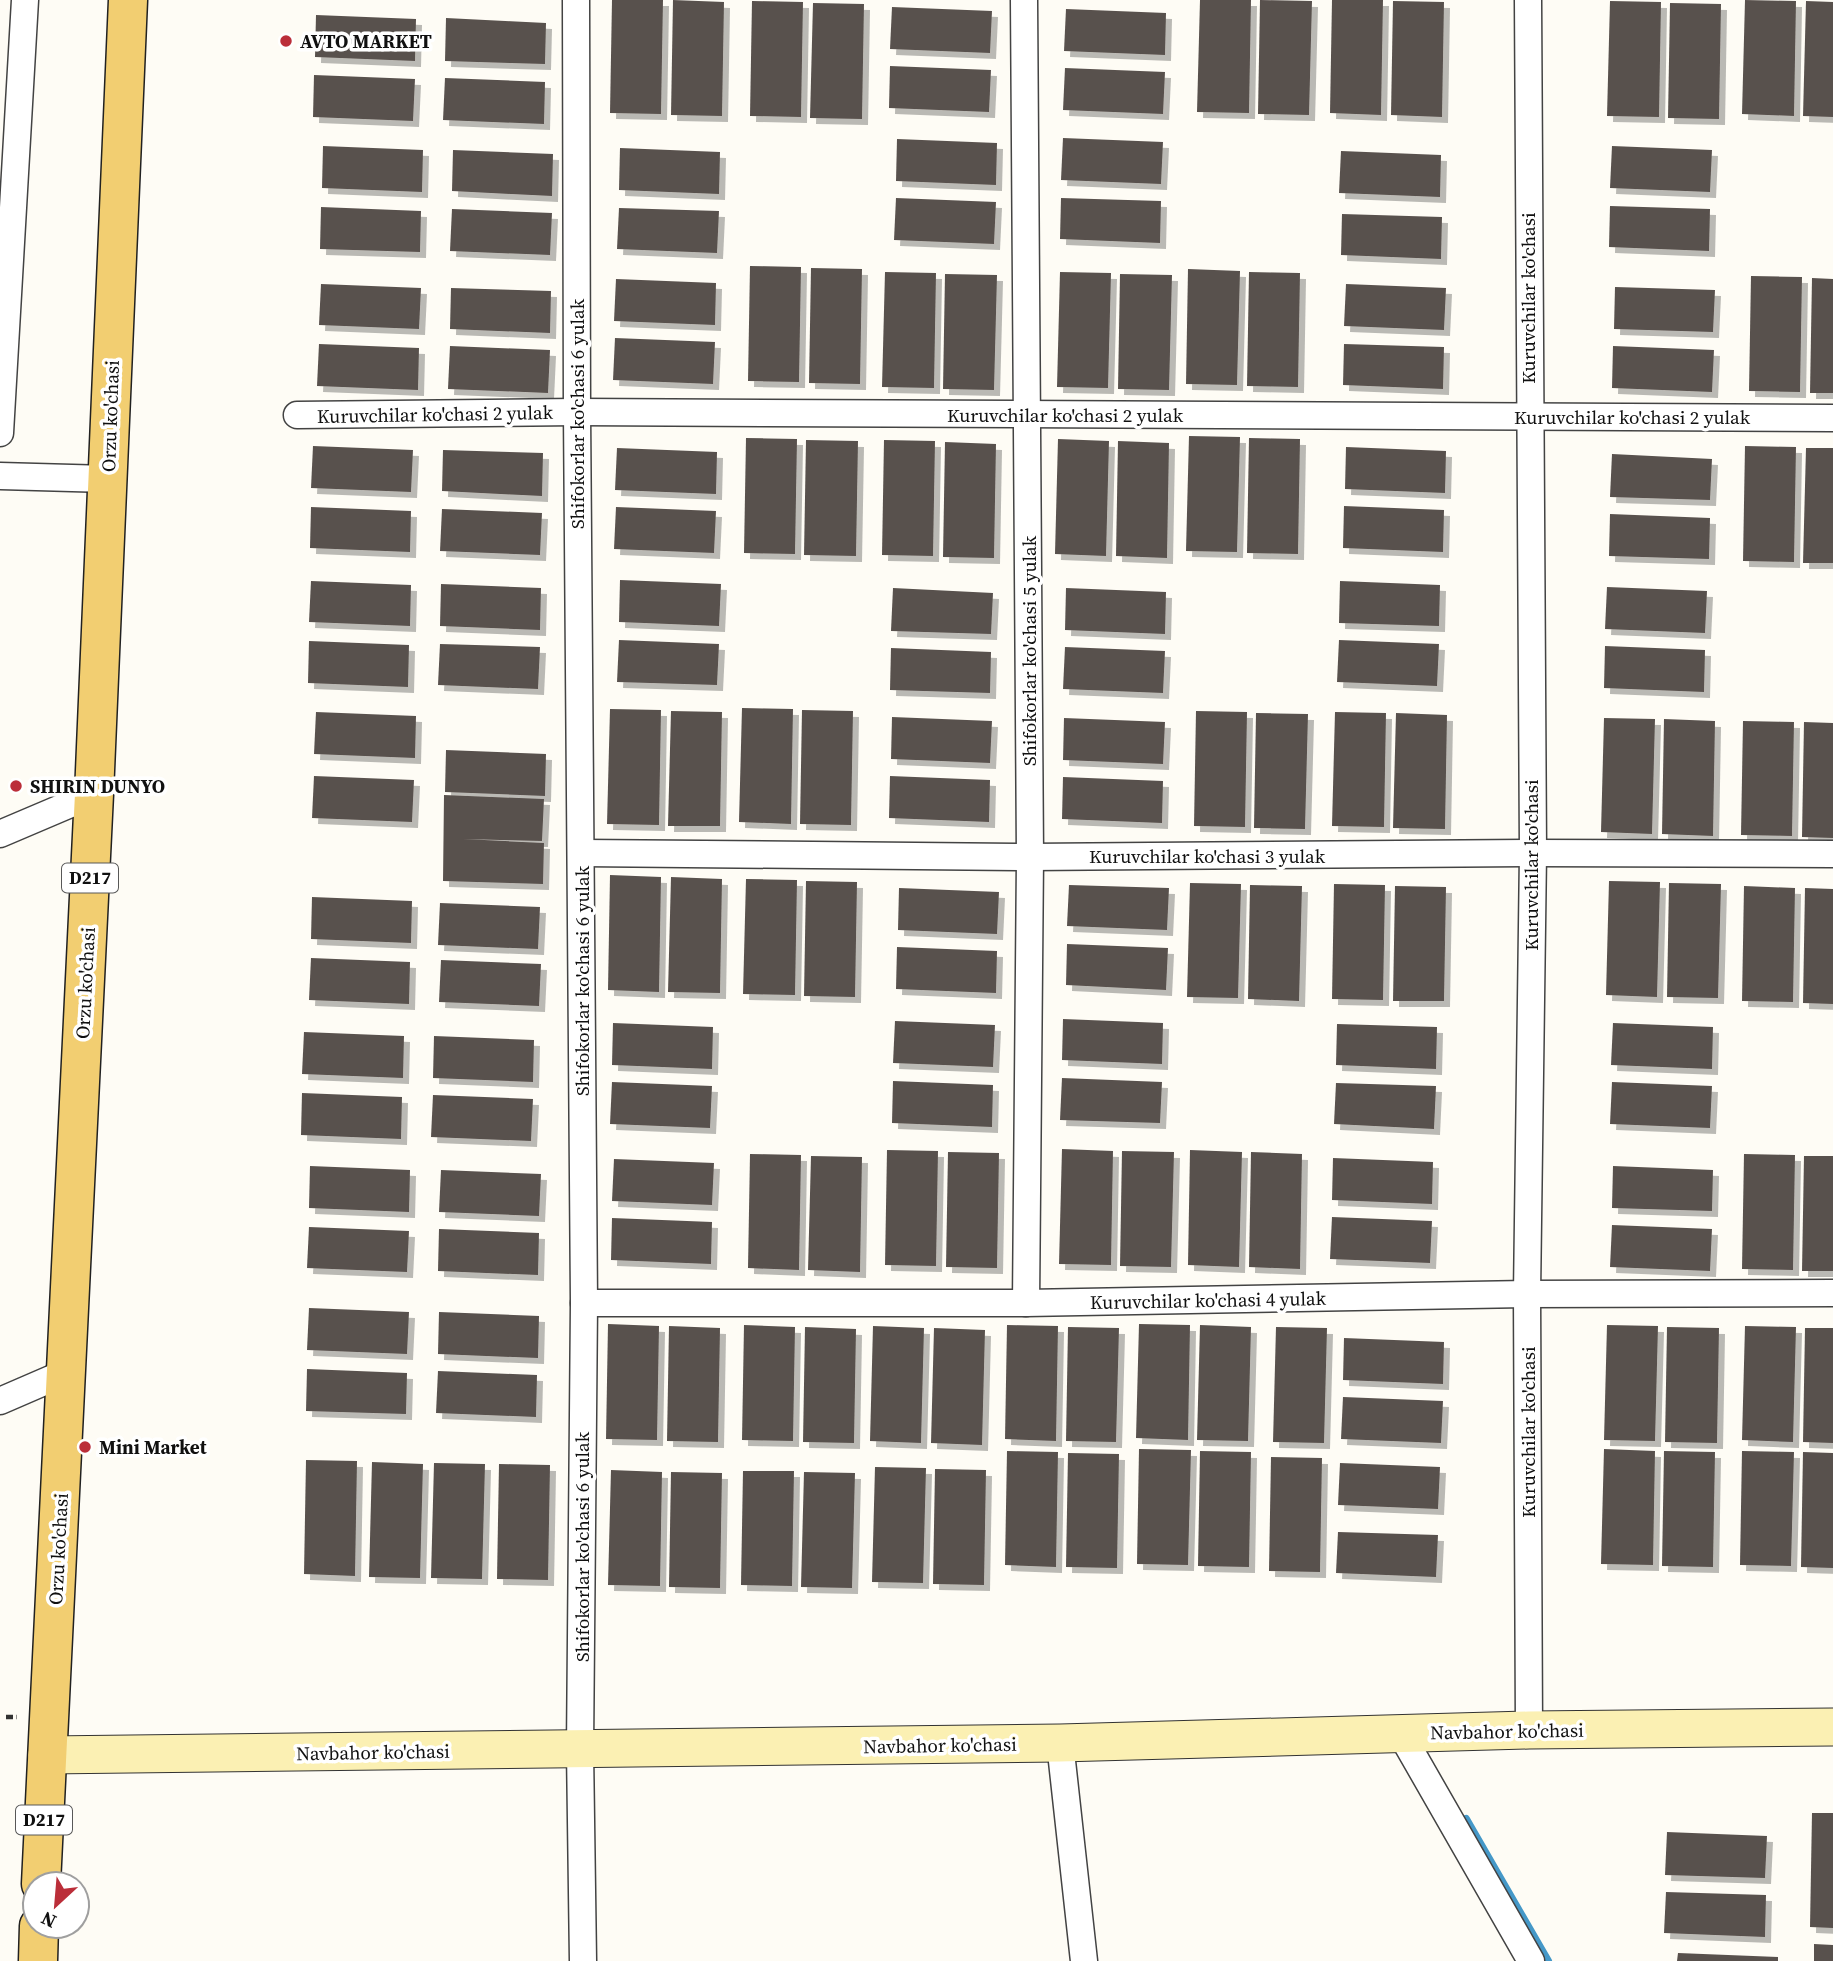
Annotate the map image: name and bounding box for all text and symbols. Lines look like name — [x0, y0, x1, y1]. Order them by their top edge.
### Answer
place label: AVTO MARKET — [300, 28, 432, 54]
marker: AVTO MARKET — [278, 33, 294, 49]
street label: Kuruvchilar ko'chasi — [1515, 212, 1541, 384]
street label: Shifokorlar ko'chasi 6 yulak — [564, 298, 590, 529]
street label: Orzu ko'chasi — [95, 359, 125, 472]
street label: Kuruvchilar ko'chasi 2 yulak — [317, 399, 554, 429]
street label: Kuruvchilar ko'chasi 2 yulak — [947, 402, 1184, 428]
street label: Kuruvchilar ko'chasi 2 yulak — [1514, 404, 1751, 430]
street label: Shifokorlar ko'chasi 5 yulak — [1016, 535, 1042, 766]
place label: SHIRIN DUNYO — [30, 773, 165, 799]
marker: SHIRIN DUNYO — [8, 778, 24, 794]
street label: Kuruvchilar ko'chasi — [1518, 779, 1544, 951]
street label: Kuruvchilar ko'chasi 3 yulak — [1089, 843, 1326, 869]
road number: D217 — [62, 864, 118, 892]
street label: Shifokorlar ko'chasi 6 yulak — [569, 865, 595, 1096]
street label: Orzu ko'chasi — [69, 926, 101, 1040]
street label: Kuruvchilar ko'chasi 4 yulak — [1090, 1285, 1327, 1315]
street label: Kuruvchilar ko'chasi — [1515, 1346, 1541, 1518]
street label: Shifokorlar ko'chasi 6 yulak — [569, 1431, 595, 1662]
place label: Mini Market — [99, 1434, 207, 1460]
marker: Mini Market — [77, 1439, 93, 1455]
street label: Orzu ko'chasi — [42, 1492, 74, 1606]
street label: Navbahor ko'chasi — [1430, 1717, 1584, 1745]
street label: Navbahor ko'chasi — [863, 1731, 1017, 1759]
street label: Navbahor ko'chasi — [296, 1738, 450, 1766]
road number: D217 — [16, 1806, 72, 1834]
north arrow — [21, 1870, 91, 1940]
text: N — [36, 1905, 60, 1935]

